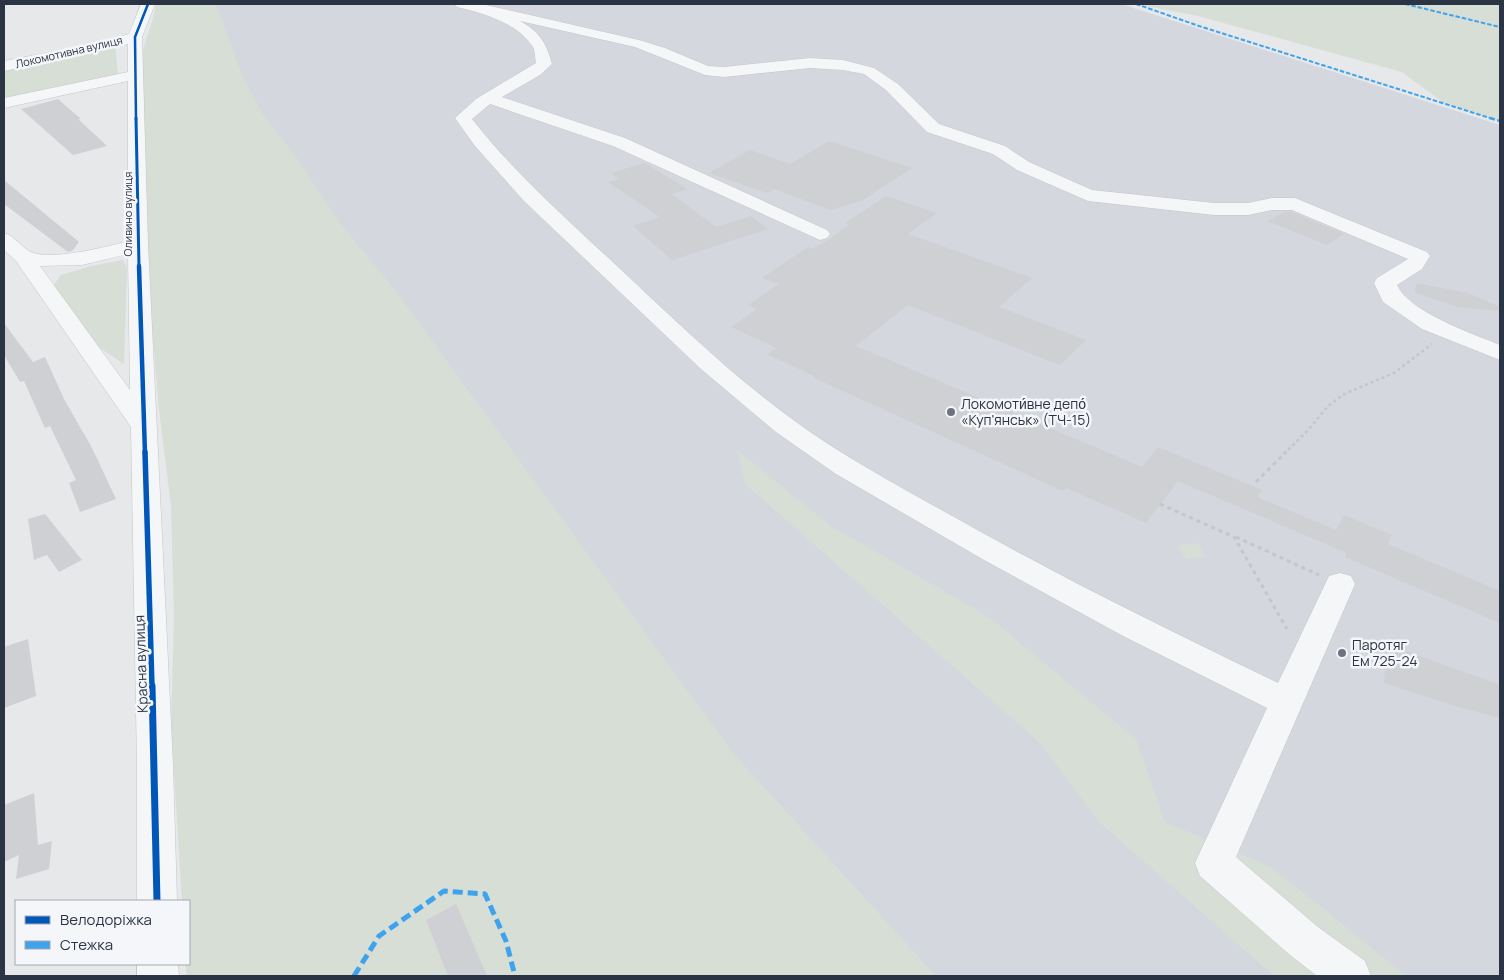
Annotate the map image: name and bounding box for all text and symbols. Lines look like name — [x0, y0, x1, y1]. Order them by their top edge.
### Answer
street label: Локомотивна вулиця — [14, 32, 124, 71]
street label: Оливино вулиця — [120, 172, 135, 256]
place label: Локомоти́вне депо́ «Куп'янськ» (ТЧ-15) — [961, 394, 1091, 429]
marker: Локомоти́вне депо́ «Куп'янськ» (ТЧ-15) — [945, 406, 957, 418]
street label: Красна вулиця — [129, 615, 152, 713]
place label: Паротяг Ем 725-24 — [1352, 635, 1417, 670]
marker: Паротяг Ем 725-24 — [1336, 647, 1348, 659]
legend — [15, 900, 190, 965]
text: Велодоріжка — [60, 909, 152, 930]
text: Стежка — [60, 934, 113, 955]

